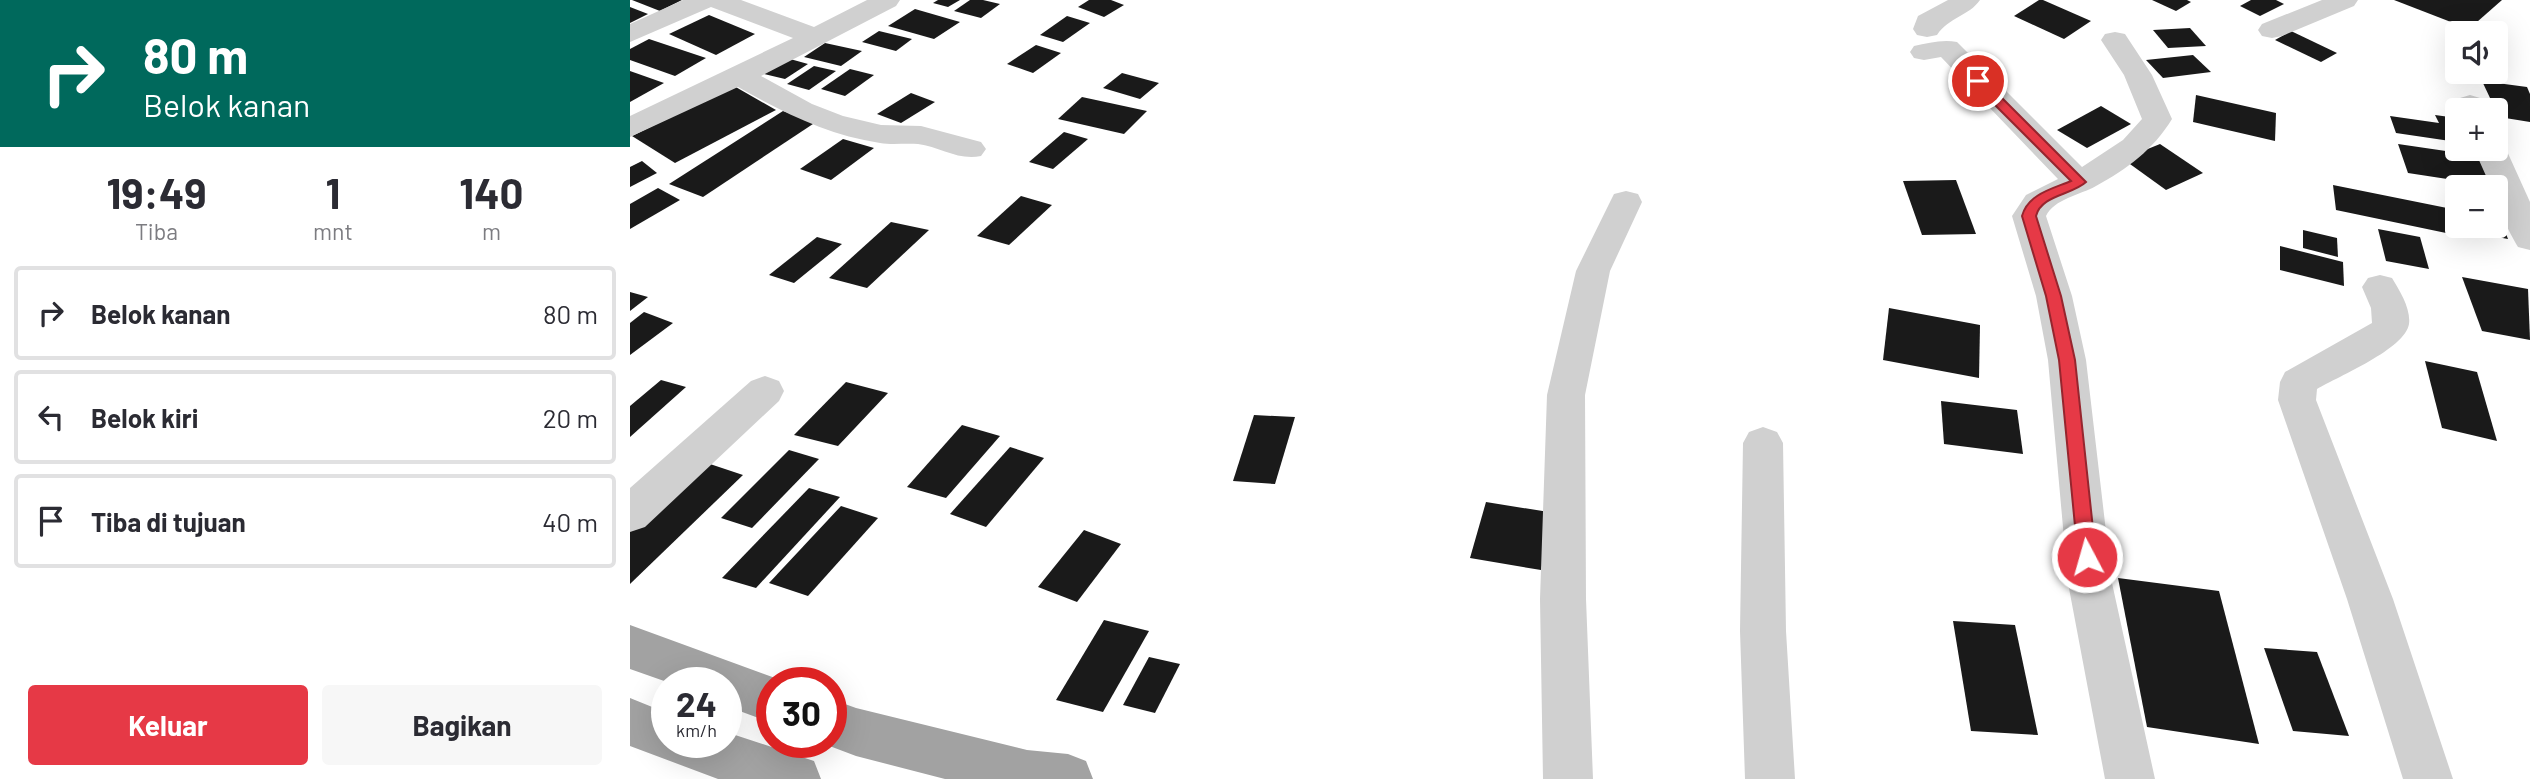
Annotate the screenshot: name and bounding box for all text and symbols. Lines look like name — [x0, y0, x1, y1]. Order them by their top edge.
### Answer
map controls — [2445, 21, 2508, 238]
button: sound — [2445, 21, 2508, 84]
text: 80 m — [143, 25, 248, 84]
icon: right — [28, 28, 119, 119]
pin — [1948, 51, 2008, 111]
icon: arrive — [1959, 62, 1997, 100]
text: Belok kanan — [143, 85, 310, 123]
button: + — [2445, 98, 2508, 161]
text: 19:49 — [106, 167, 207, 217]
text: 1 — [326, 167, 340, 217]
text: 140 — [459, 167, 524, 217]
button: − — [2445, 175, 2508, 238]
text: Tiba — [135, 217, 178, 245]
text: mnt — [313, 217, 353, 245]
text: m — [482, 217, 501, 245]
icon: right — [32, 294, 70, 332]
text: Belok kanan — [91, 298, 230, 329]
text: 80 m — [543, 298, 598, 329]
icon: left — [32, 398, 70, 436]
text: Belok kiri — [91, 402, 198, 433]
text: 20 m — [543, 402, 598, 433]
icon: arrive — [32, 502, 70, 540]
text: Tiba di tujuan — [91, 506, 246, 537]
text: 40 m — [542, 506, 598, 537]
position arrow — [2050, 520, 2124, 594]
speed limit sign: 30 — [756, 667, 847, 758]
text: 24 — [676, 682, 717, 724]
button: Keluar — [28, 685, 308, 765]
button: Bagikan — [322, 685, 602, 765]
text: km/h — [676, 719, 717, 741]

